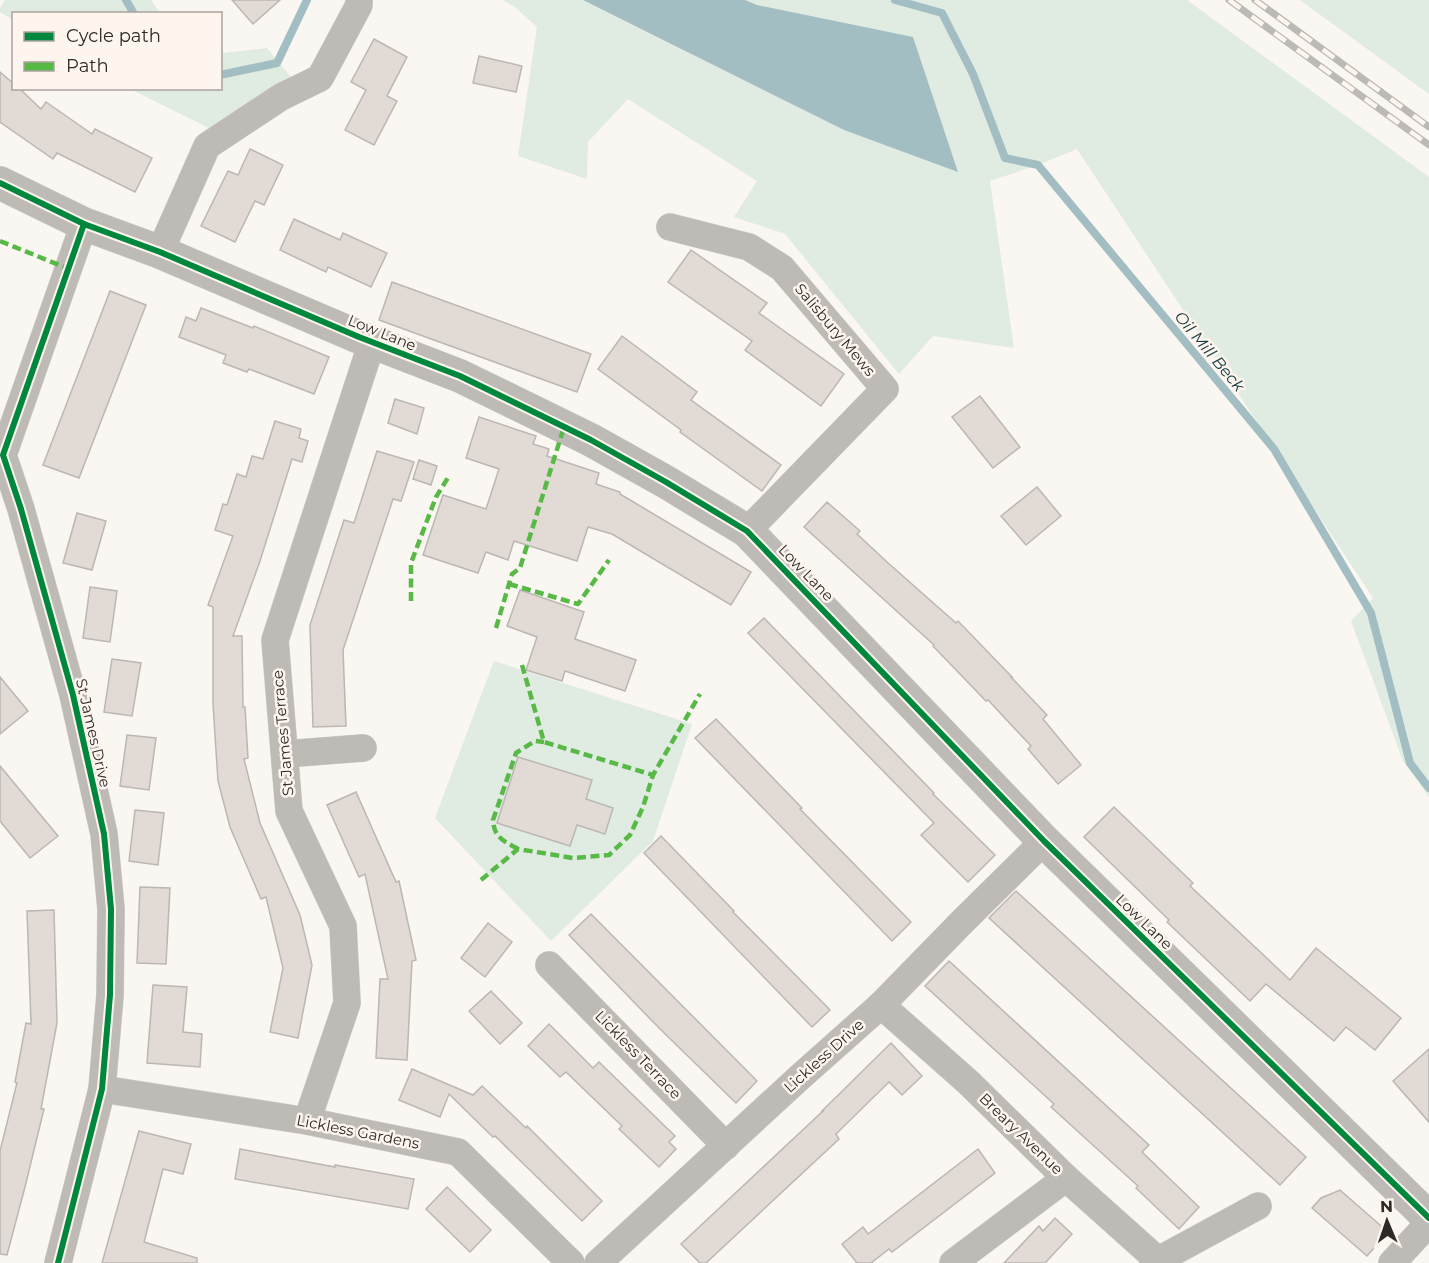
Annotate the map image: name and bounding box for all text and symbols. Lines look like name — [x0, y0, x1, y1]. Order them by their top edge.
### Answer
legend — [12, 12, 222, 90]
text: Cycle path — [66, 25, 161, 47]
text: Path — [66, 55, 109, 77]
street label: Salisbury Mews — [791, 279, 880, 380]
water label: Oil Mill Beck — [1171, 307, 1250, 396]
street label: Low Lane — [345, 310, 419, 355]
street label: Low Lane — [775, 540, 838, 605]
street label: St James Terrace — [268, 669, 297, 797]
street label: St James Drive — [72, 677, 115, 789]
street label: Low Lane — [1112, 890, 1177, 953]
street label: Lickless Terrace — [591, 1006, 686, 1103]
street label: Lickless Drive — [780, 1015, 868, 1097]
street label: Breary Avenue — [975, 1089, 1067, 1178]
street label: Lickless Gardens — [295, 1110, 421, 1153]
north arrow — [1357, 1191, 1417, 1251]
text: N — [1380, 1197, 1393, 1216]

